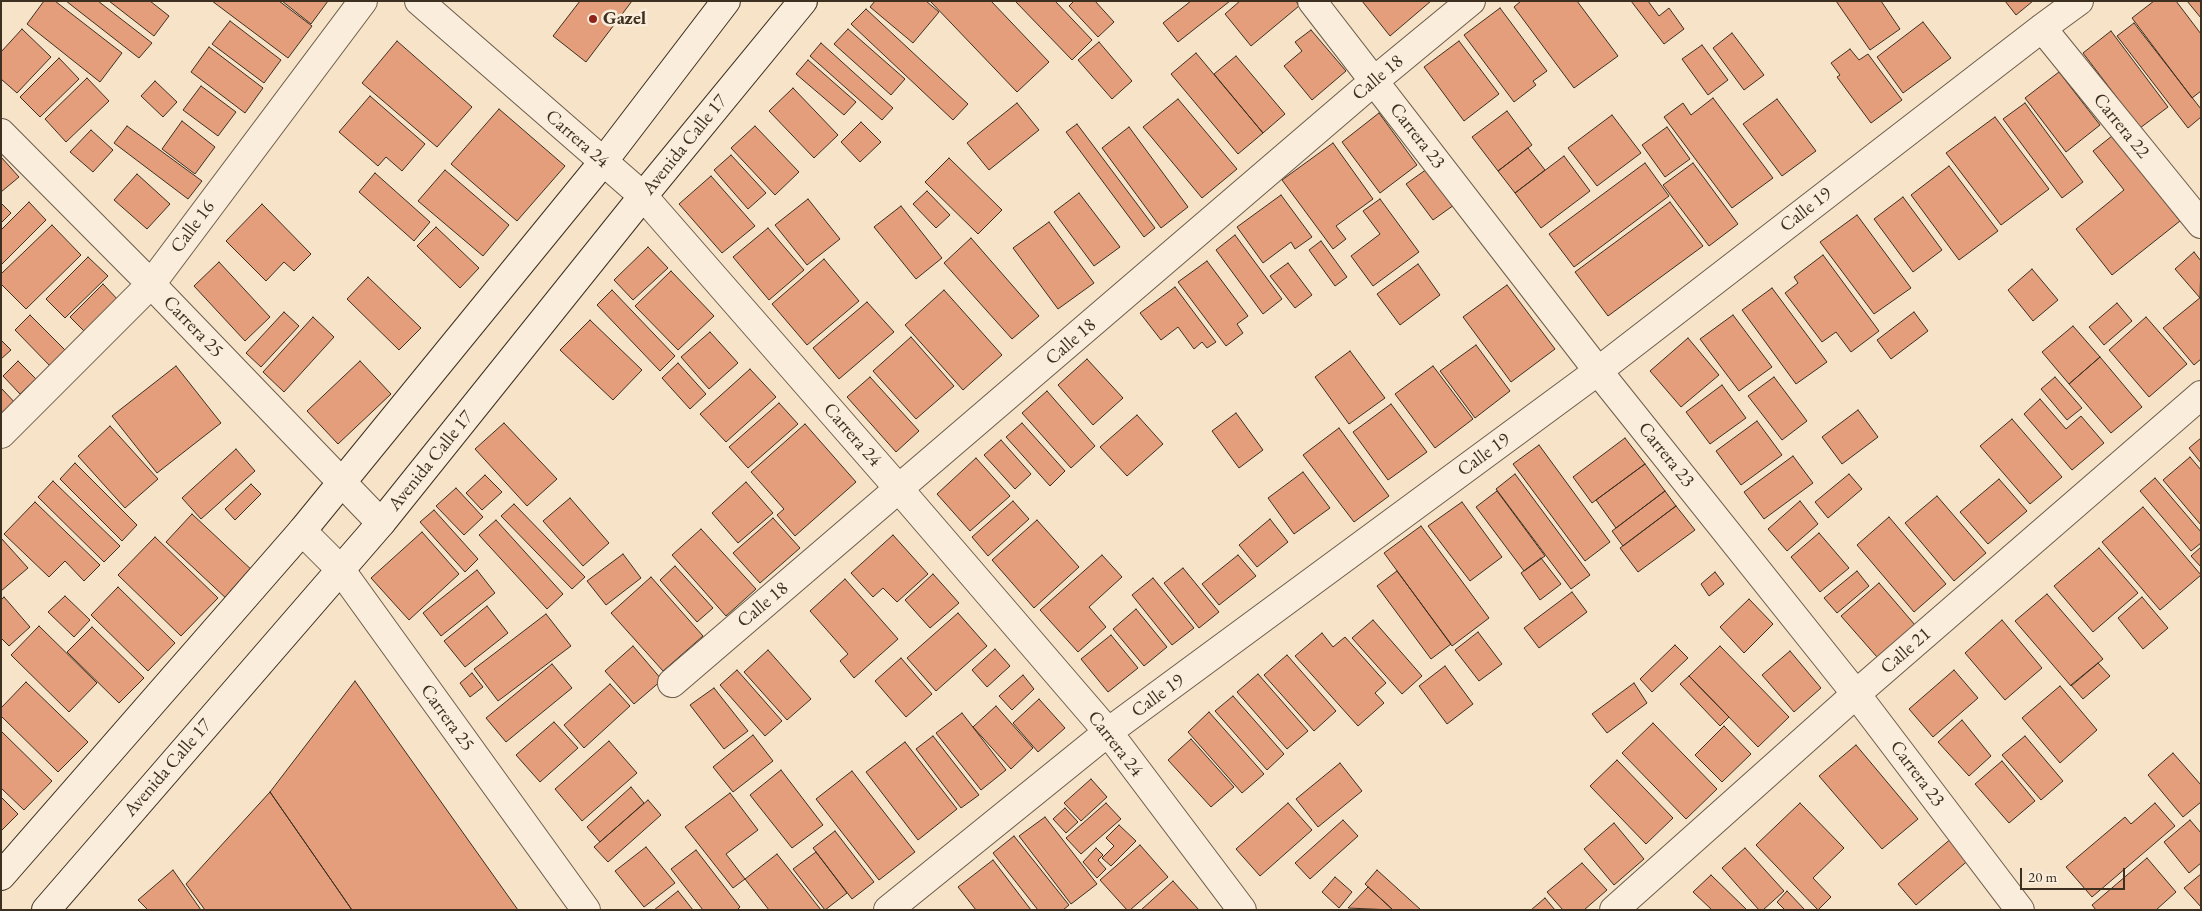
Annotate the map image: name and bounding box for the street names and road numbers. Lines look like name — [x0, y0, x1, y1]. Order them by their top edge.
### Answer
street label: Calle 18 — [1348, 50, 1408, 106]
street label: Carrera 22 — [2088, 89, 2154, 163]
street label: Avenida Calle 17 — [638, 90, 732, 200]
street label: Carrera 23 — [1384, 99, 1450, 173]
street label: Carrera 24 — [540, 105, 614, 173]
street label: Calle 19 — [1775, 183, 1837, 237]
street label: Calle 16 — [166, 196, 220, 258]
street label: Carrera 25 — [158, 291, 228, 363]
street label: Calle 18 — [1041, 314, 1101, 370]
street label: Carrera 24 — [818, 398, 886, 472]
street label: Avenida Calle 17 — [384, 406, 478, 516]
street label: Carrera 23 — [1633, 418, 1699, 492]
street label: Calle 19 — [1453, 428, 1515, 482]
street label: Calle 18 — [733, 577, 793, 633]
street label: Calle 21 — [1876, 623, 1936, 679]
street label: Calle 19 — [1127, 669, 1189, 723]
street label: Carrera 25 — [415, 680, 479, 756]
street label: Carrera 24 — [1082, 707, 1148, 781]
street label: Avenida Calle 17 — [119, 714, 217, 822]
street label: Carrera 23 — [1885, 736, 1949, 812]

